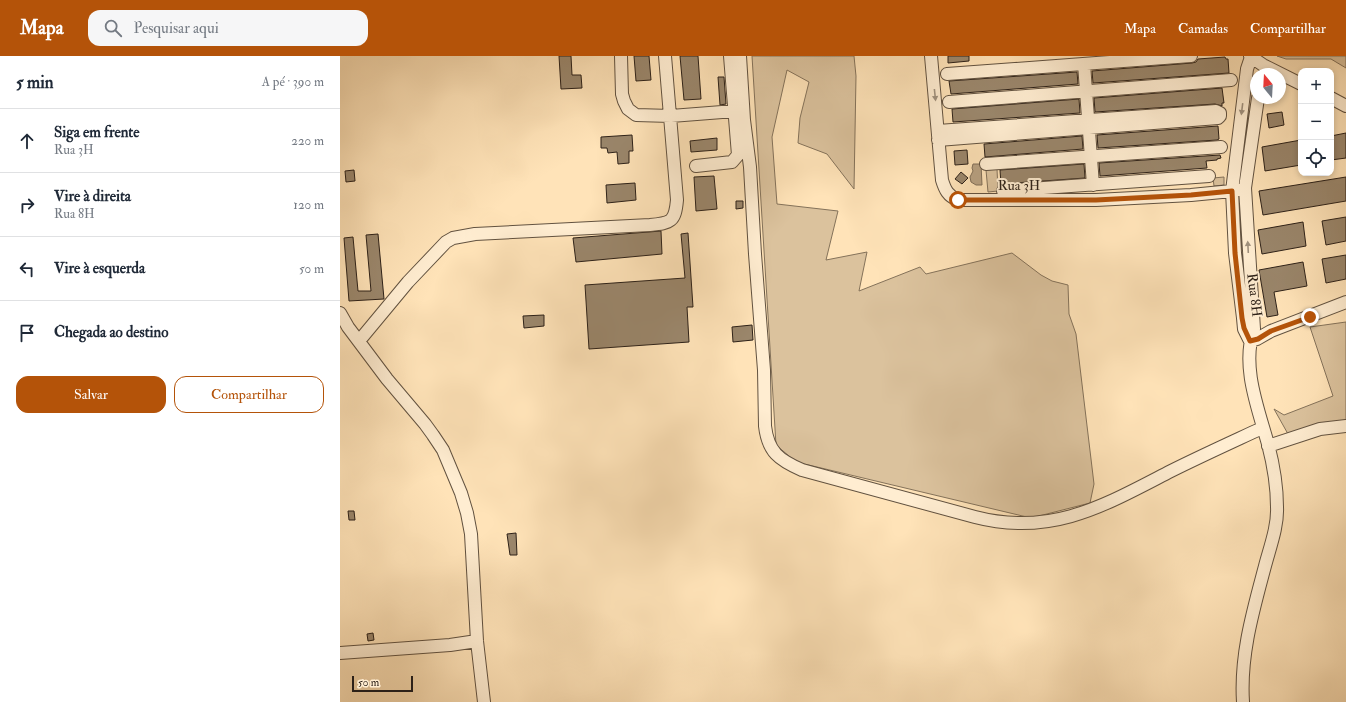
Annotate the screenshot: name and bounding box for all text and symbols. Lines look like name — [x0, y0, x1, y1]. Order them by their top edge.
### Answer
search box — [88, 10, 368, 46]
text: Mapa — [20, 16, 64, 40]
icon: search — [102, 17, 124, 39]
text: Pesquisar aqui — [134, 19, 219, 38]
text: Mapa — [1124, 20, 1156, 37]
text: Camadas — [1178, 20, 1228, 37]
text: Compartilhar — [1250, 20, 1326, 37]
north arrow — [1250, 68, 1286, 104]
map controls — [1298, 68, 1334, 176]
button: + — [1298, 68, 1334, 104]
text: 5 min — [16, 72, 54, 93]
text: A pé · 390 m — [262, 74, 324, 90]
one-way arrow — [931, 89, 938, 101]
one-way arrow — [1239, 103, 1245, 115]
button: − — [1298, 104, 1334, 140]
text: Siga em frente — [54, 123, 140, 142]
icon: ahead — [16, 130, 38, 152]
text: 220 m — [291, 133, 324, 149]
button: locate — [1298, 140, 1334, 176]
text: Rua 3H — [54, 142, 94, 158]
street label: Rua 3H — [998, 177, 1040, 194]
text: Vire à direita — [54, 187, 131, 206]
route start — [949, 191, 967, 209]
icon: right — [16, 194, 38, 216]
text: 120 m — [293, 197, 324, 213]
text: Rua 8H — [54, 206, 95, 222]
one-way arrow — [1245, 240, 1251, 253]
icon: left — [16, 258, 38, 280]
text: Vire à esquerda — [54, 259, 145, 278]
text: 50 m — [299, 261, 324, 277]
street label: Rua 8H — [1243, 272, 1266, 318]
route end — [1301, 308, 1319, 326]
icon: arrive — [16, 322, 38, 344]
text: Chegada ao destino — [54, 323, 169, 342]
button: Salvar — [16, 376, 166, 413]
button: Compartilhar — [174, 376, 324, 413]
scale bar — [352, 674, 413, 693]
text: 50 m — [358, 676, 379, 689]

